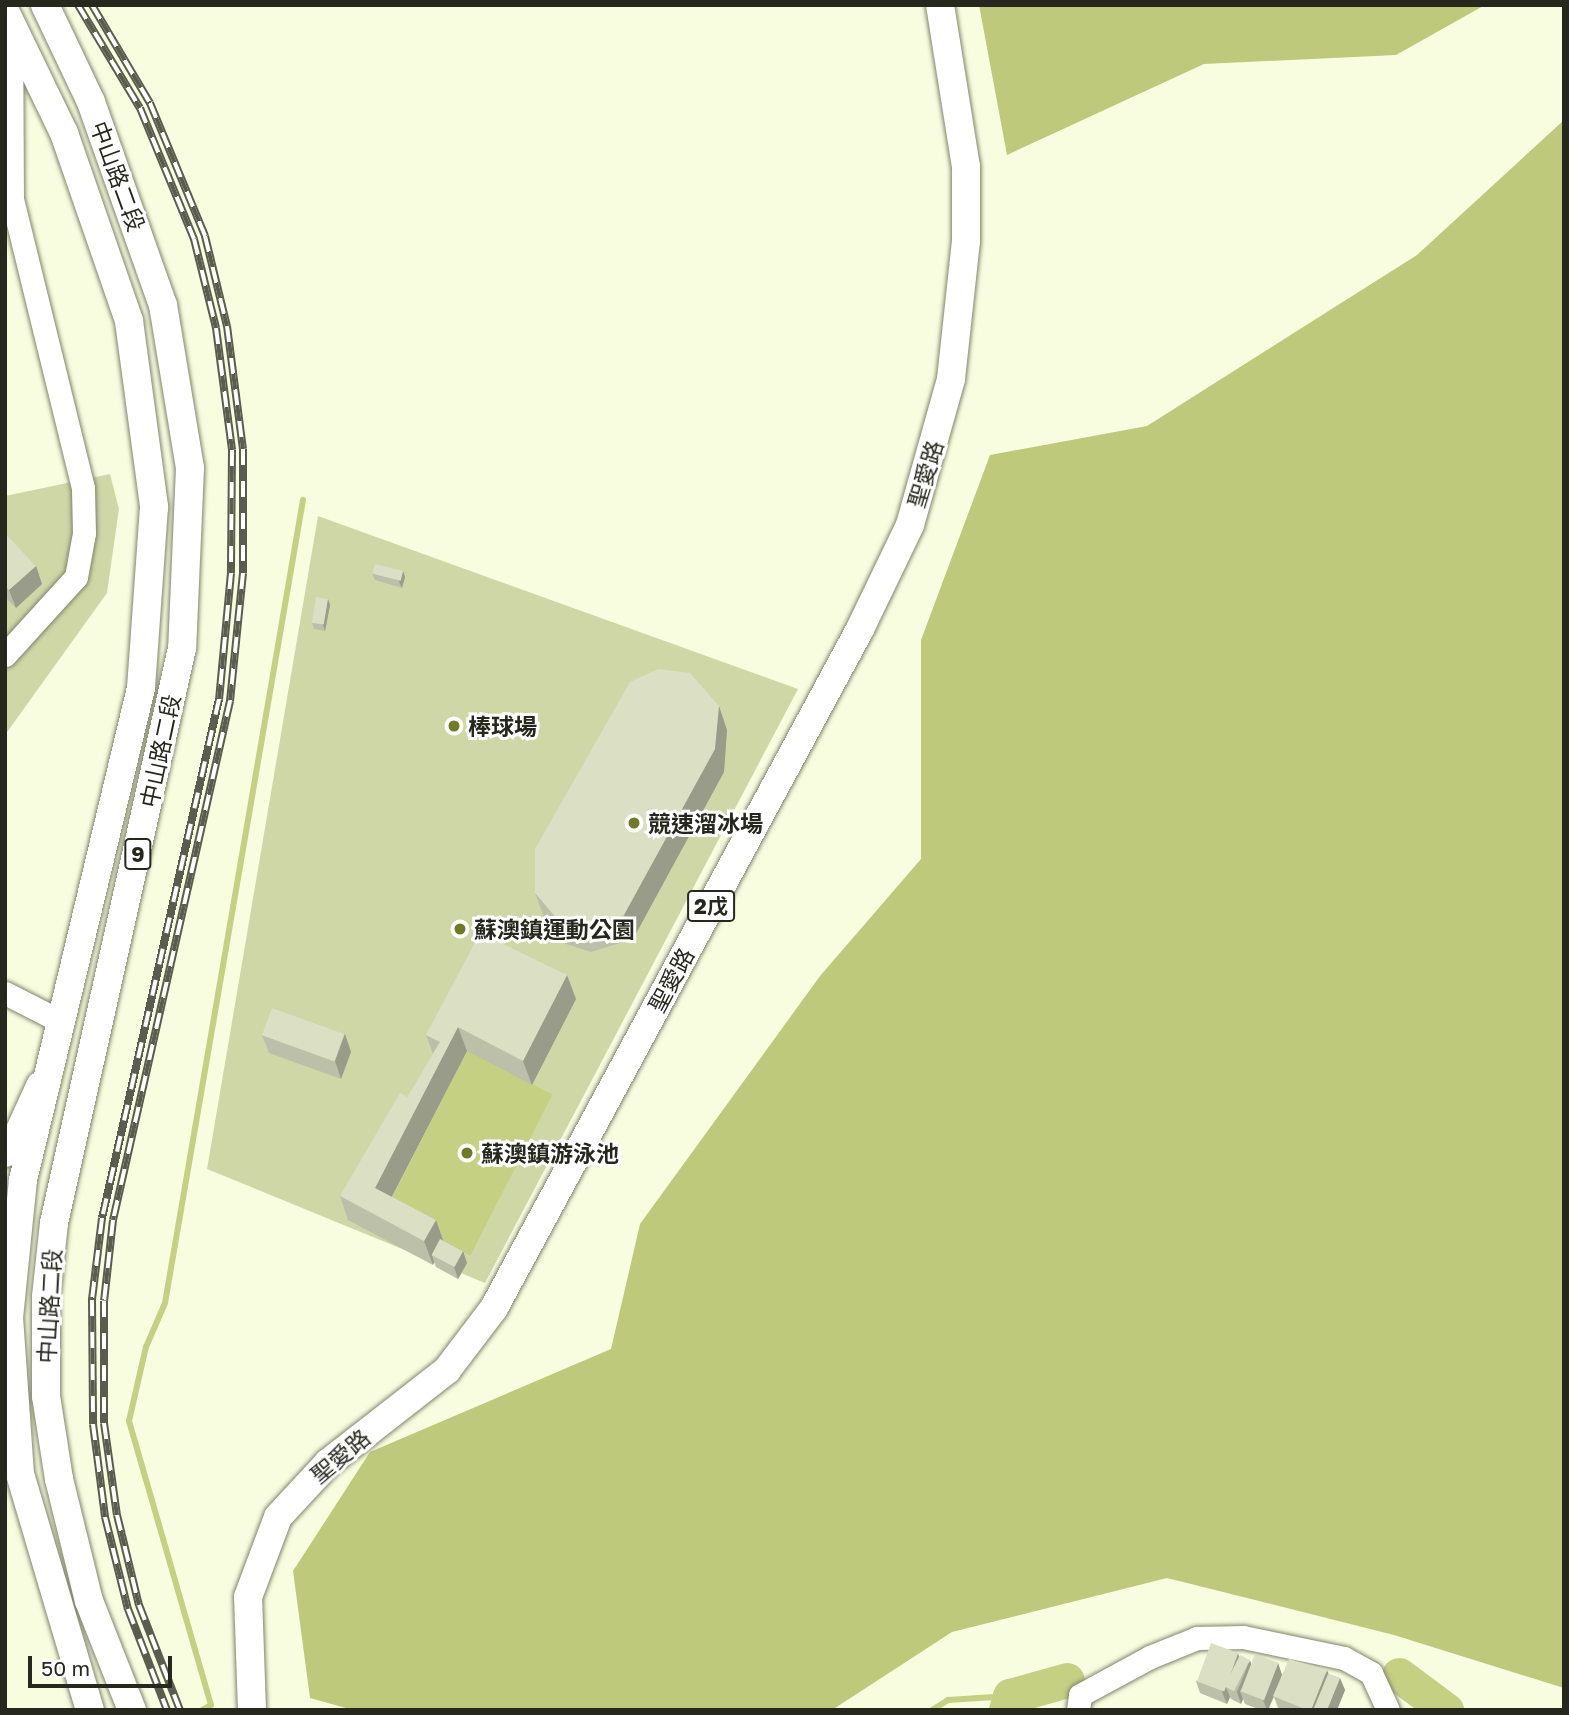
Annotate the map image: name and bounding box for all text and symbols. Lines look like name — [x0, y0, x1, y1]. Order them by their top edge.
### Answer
street label: 中山路二段 — [85, 117, 151, 235]
street label: 聖愛路 — [902, 437, 948, 511]
street label: 中山路二段 — [135, 692, 185, 810]
place label: 棒球場 — [468, 712, 537, 740]
marker: 棒球場 — [446, 718, 462, 734]
place label: 競速溜冰場 — [648, 809, 763, 837]
marker: 競速溜冰場 — [626, 815, 642, 831]
road number: 9 — [124, 836, 152, 872]
road number: 2戊 — [686, 888, 736, 923]
place label: 蘇澳鎮運動公園 — [474, 915, 635, 943]
marker: 蘇澳鎮運動公園 — [452, 921, 468, 937]
street label: 聖愛路 — [643, 943, 699, 1017]
place label: 蘇澳鎮游泳池 — [481, 1139, 619, 1167]
marker: 蘇澳鎮游泳池 — [459, 1145, 475, 1161]
street label: 中山路二段 — [32, 1248, 66, 1364]
street label: 聖愛路 — [305, 1423, 375, 1489]
scale bar — [32, 1642, 175, 1686]
text: 50 m — [41, 1655, 90, 1681]

